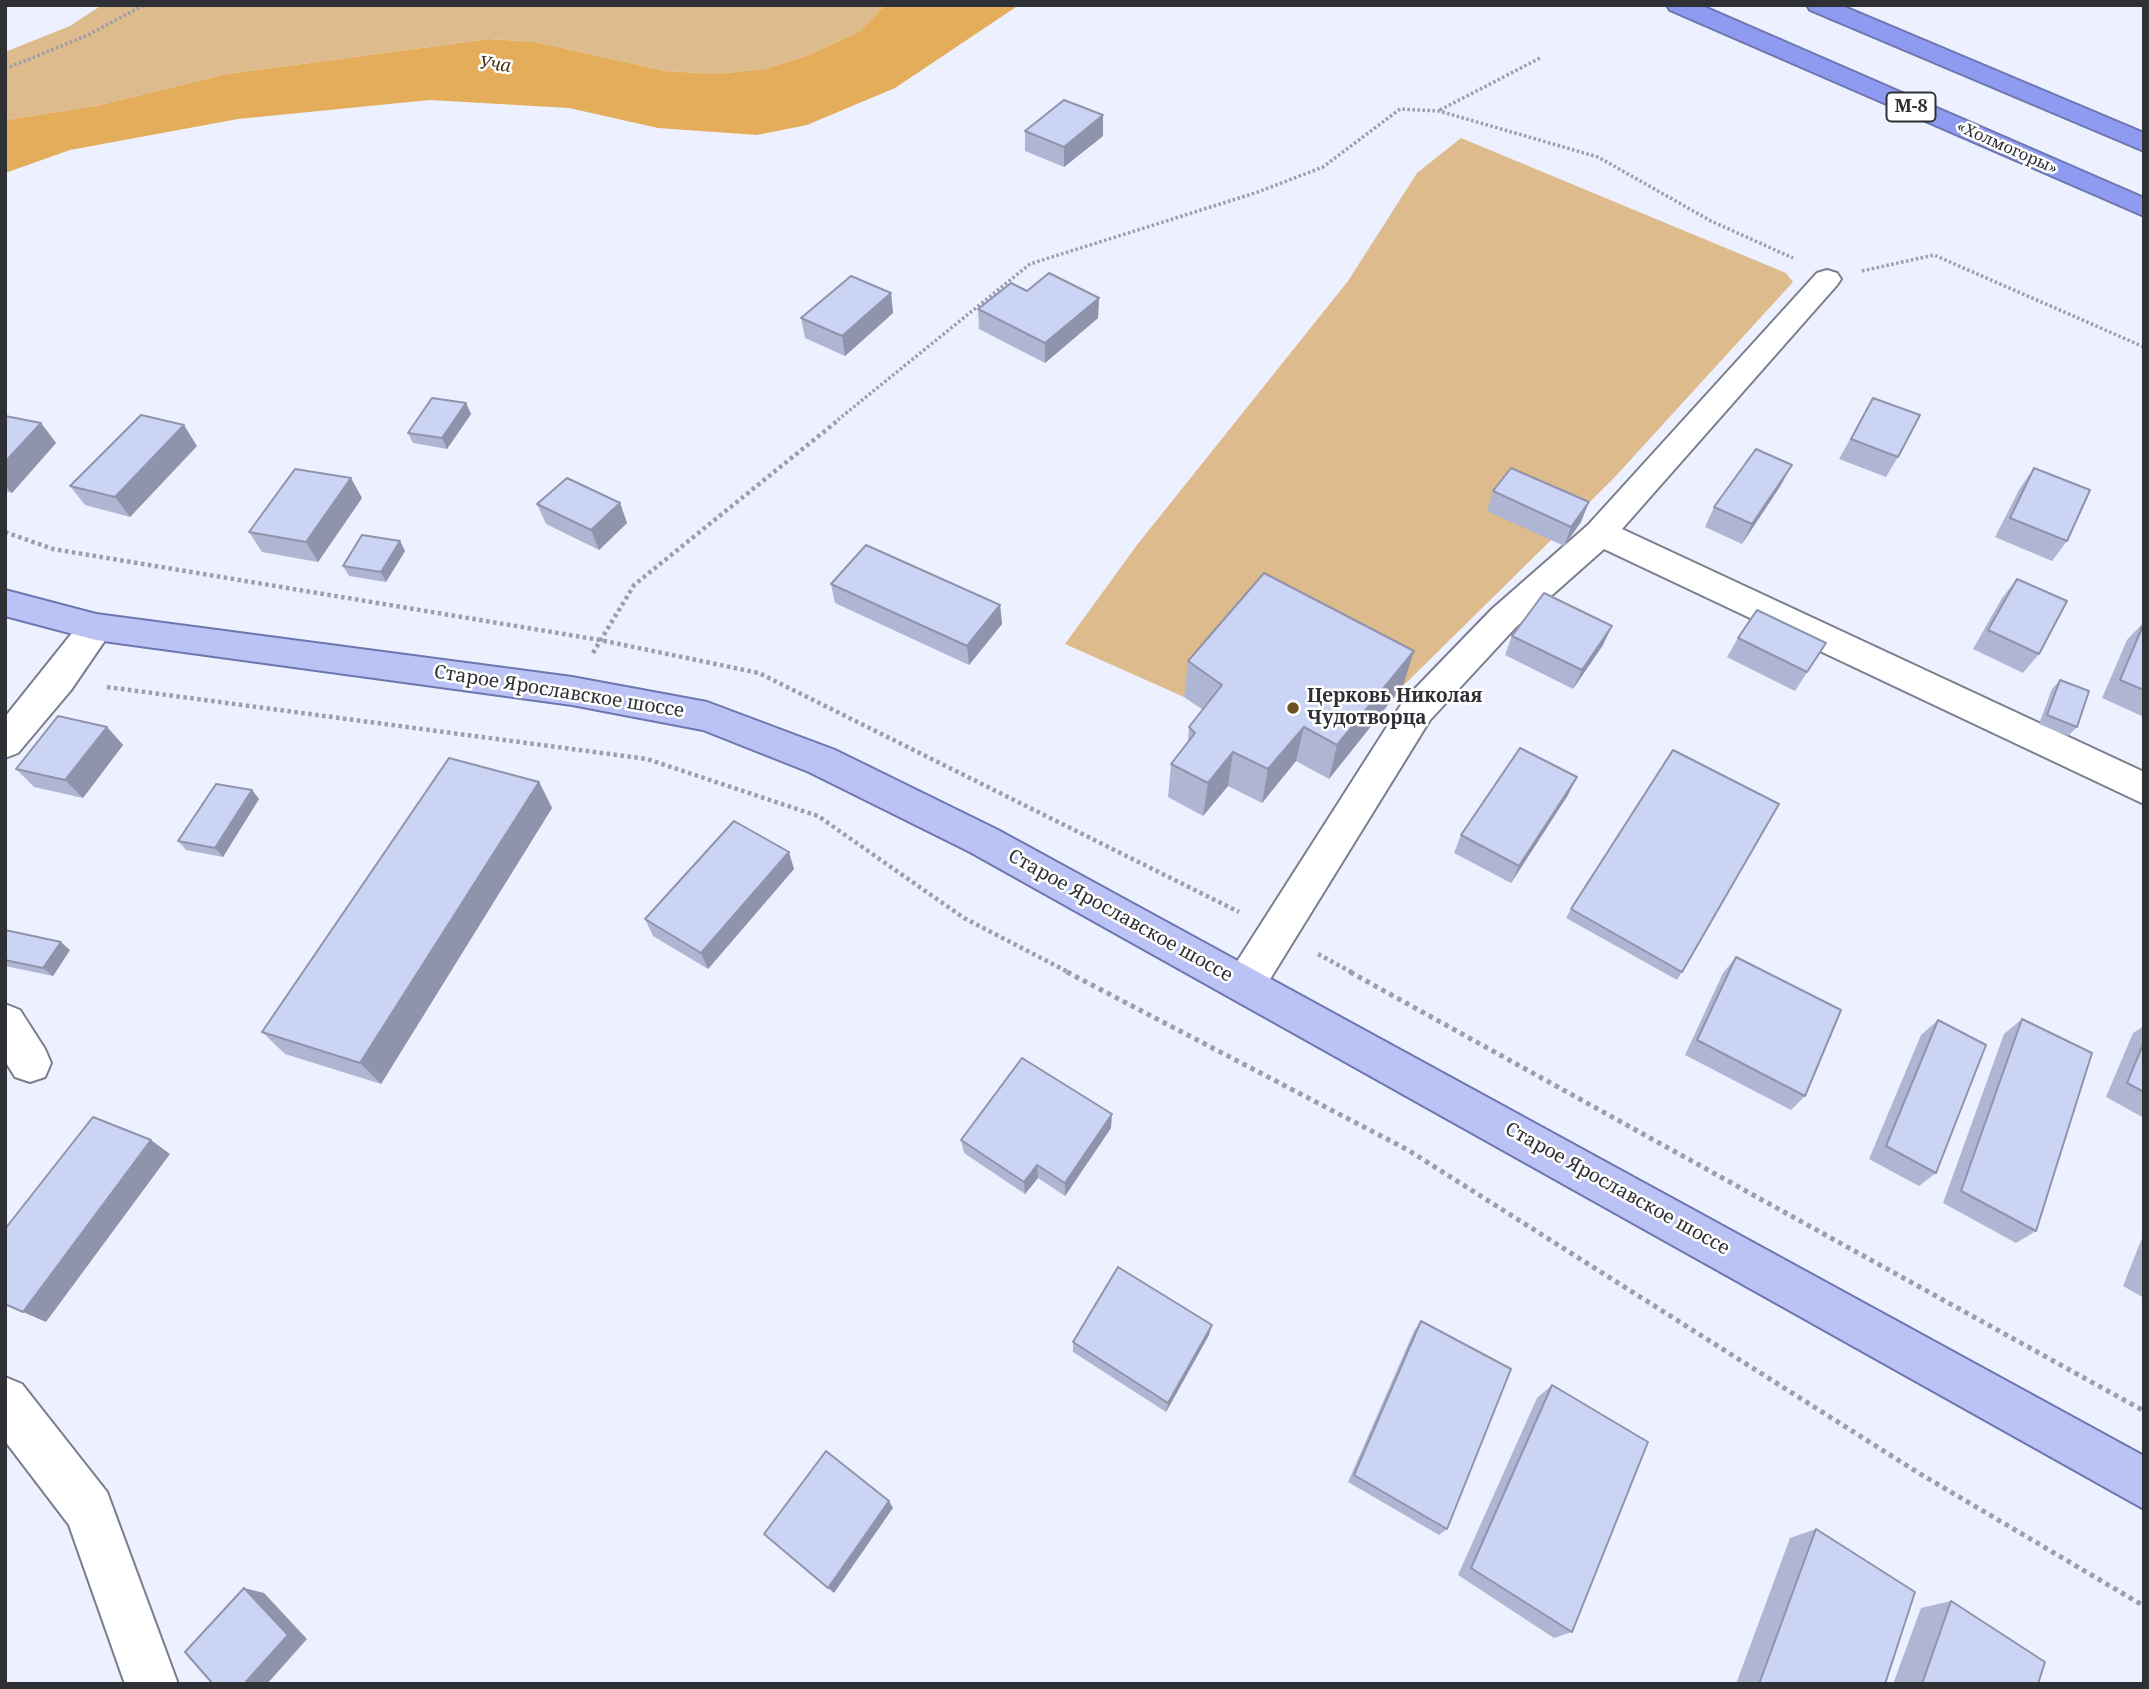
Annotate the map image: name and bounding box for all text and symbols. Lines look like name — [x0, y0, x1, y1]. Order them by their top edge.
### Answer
water label: Уча — [478, 52, 512, 78]
road number: М-8 — [1886, 92, 1936, 122]
street label: «Холмогоры» — [1953, 117, 2061, 179]
street label: Старое Ярославское шоссе — [432, 661, 686, 723]
place label: Церковь Николая Чудотворца — [1307, 686, 1482, 730]
marker: Церковь Николая Чудотворца — [1285, 700, 1301, 716]
street label: Старое Ярославское шоссе — [1004, 845, 1236, 987]
street label: Старое Ярославское шоссе — [1501, 1118, 1733, 1260]

